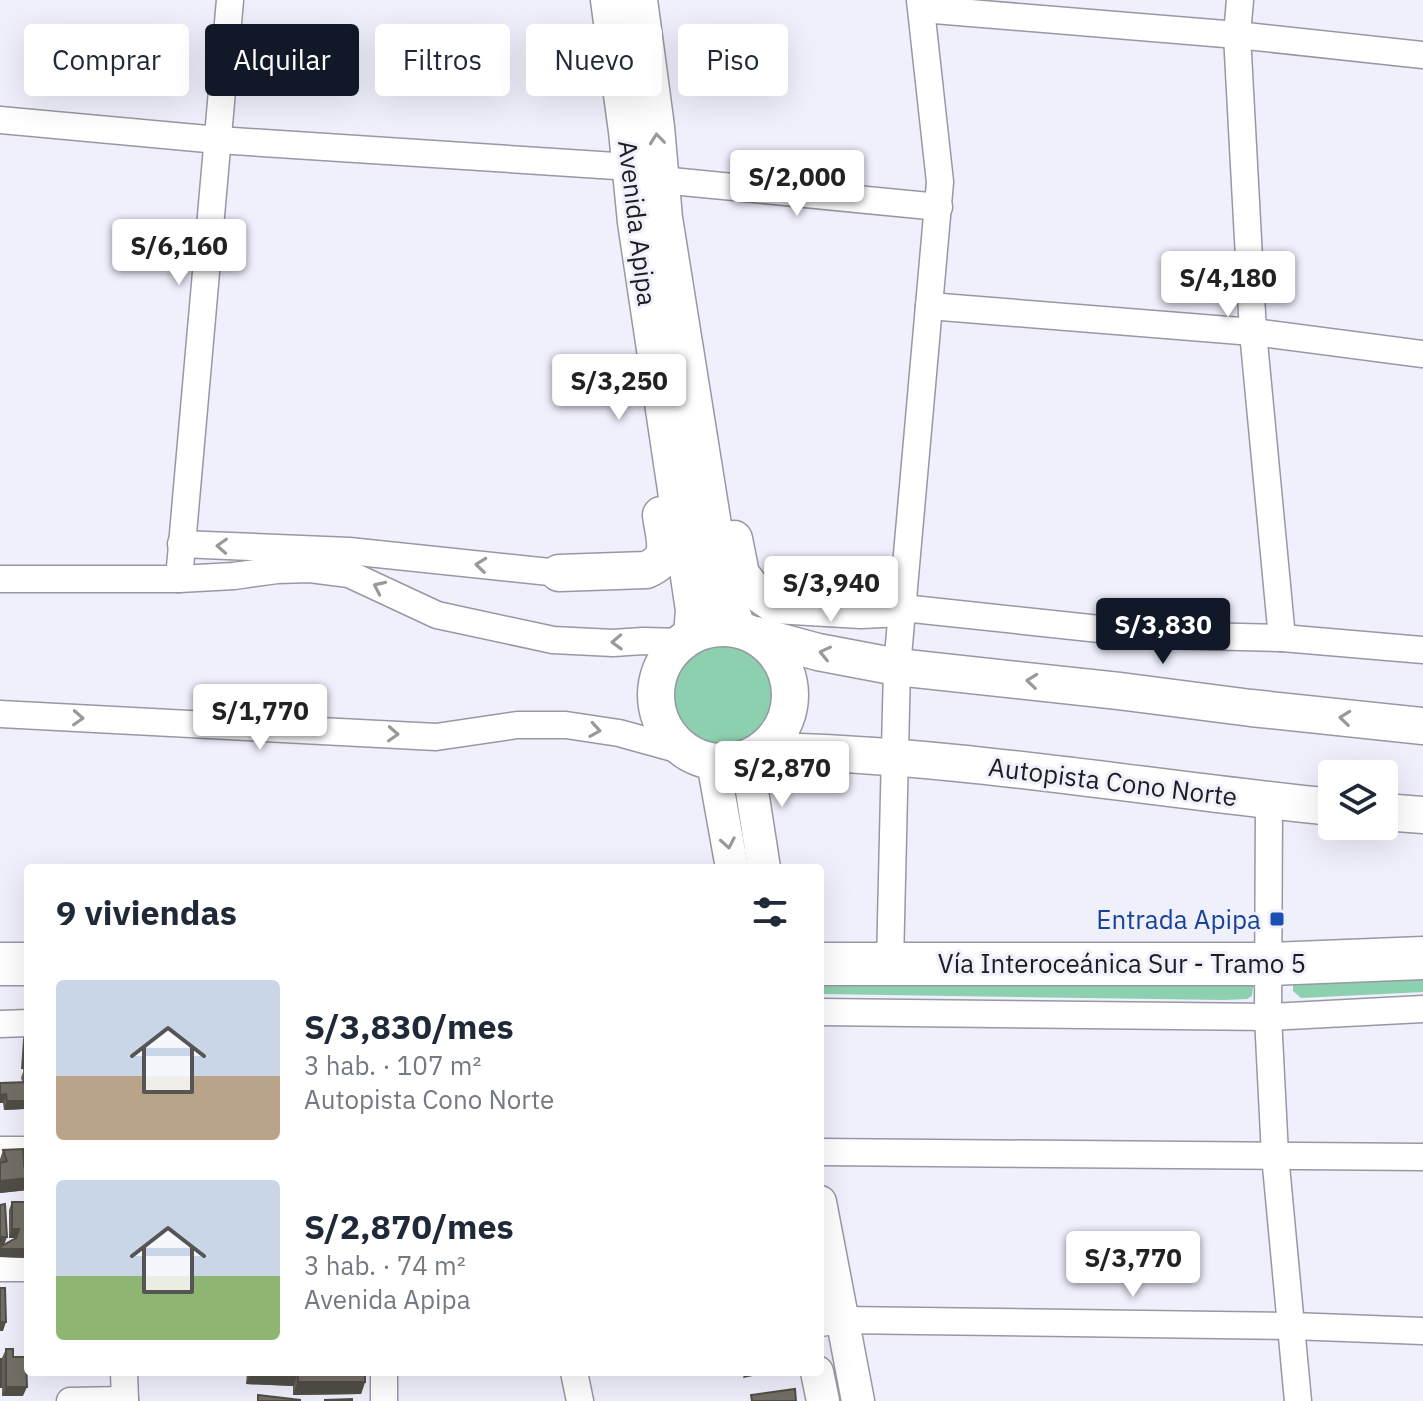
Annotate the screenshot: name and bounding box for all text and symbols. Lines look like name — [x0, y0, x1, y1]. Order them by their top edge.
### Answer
chip: Comprar — [24, 24, 189, 96]
chip: Alquilar — [205, 24, 359, 96]
chip: Filtros — [375, 24, 510, 96]
chip: Nuevo — [526, 24, 662, 96]
chip: Piso — [678, 24, 788, 96]
one-way arrow — [649, 132, 666, 145]
street label: Avenida Apipa — [611, 138, 665, 308]
pin: S/2,000 — [723, 150, 871, 218]
text: S/2,000 — [748, 159, 846, 193]
pin: S/6,160 — [105, 219, 253, 287]
text: S/6,160 — [130, 228, 228, 262]
pin: S/4,180 — [1154, 251, 1302, 319]
text: S/4,180 — [1179, 260, 1277, 294]
pin: S/3,250 — [545, 354, 693, 422]
text: S/3,250 — [570, 363, 668, 397]
one-way arrow — [215, 537, 228, 554]
one-way arrow — [474, 556, 487, 573]
pin: S/3,940 — [757, 556, 905, 624]
text: S/3,940 — [782, 565, 880, 599]
one-way arrow — [373, 581, 387, 597]
pin: S/3,830 — [1089, 598, 1237, 666]
text: S/3,830 — [1114, 607, 1212, 641]
one-way arrow — [610, 634, 623, 651]
one-way arrow — [819, 645, 833, 662]
one-way arrow — [1025, 673, 1038, 690]
pin: S/1,770 — [186, 684, 334, 752]
text: S/1,770 — [211, 693, 309, 727]
one-way arrow — [72, 709, 85, 726]
one-way arrow — [1338, 709, 1351, 726]
one-way arrow — [588, 720, 602, 737]
one-way arrow — [387, 726, 400, 743]
pin: S/2,870 — [708, 741, 856, 809]
street label: Autopista Cono Norte — [987, 749, 1239, 813]
text: S/2,870 — [733, 750, 831, 784]
map controls — [1318, 760, 1398, 840]
button: layers — [1318, 760, 1398, 840]
one-way arrow — [718, 836, 735, 849]
text: 9 viviendas — [56, 890, 237, 934]
icon: filters — [748, 890, 792, 934]
place label: Entrada Apipa — [1096, 902, 1261, 936]
marker: Entrada Apipa — [1268, 910, 1286, 928]
street label: Vía Interoceánica Sur - Tramo 5 — [938, 946, 1306, 980]
text: S/3,830/mes — [304, 1004, 514, 1048]
icon: home — [120, 1012, 216, 1108]
text: 3 hab. · 107 m² — [304, 1048, 481, 1082]
text: Autopista Cono Norte — [304, 1082, 554, 1116]
text: S/2,870/mes — [304, 1204, 514, 1248]
icon: home — [120, 1212, 216, 1308]
pin: S/3,770 — [1059, 1231, 1207, 1299]
text: S/3,770 — [1084, 1240, 1182, 1274]
text: 3 hab. · 74 m² — [304, 1248, 466, 1282]
text: Avenida Apipa — [304, 1282, 471, 1316]

